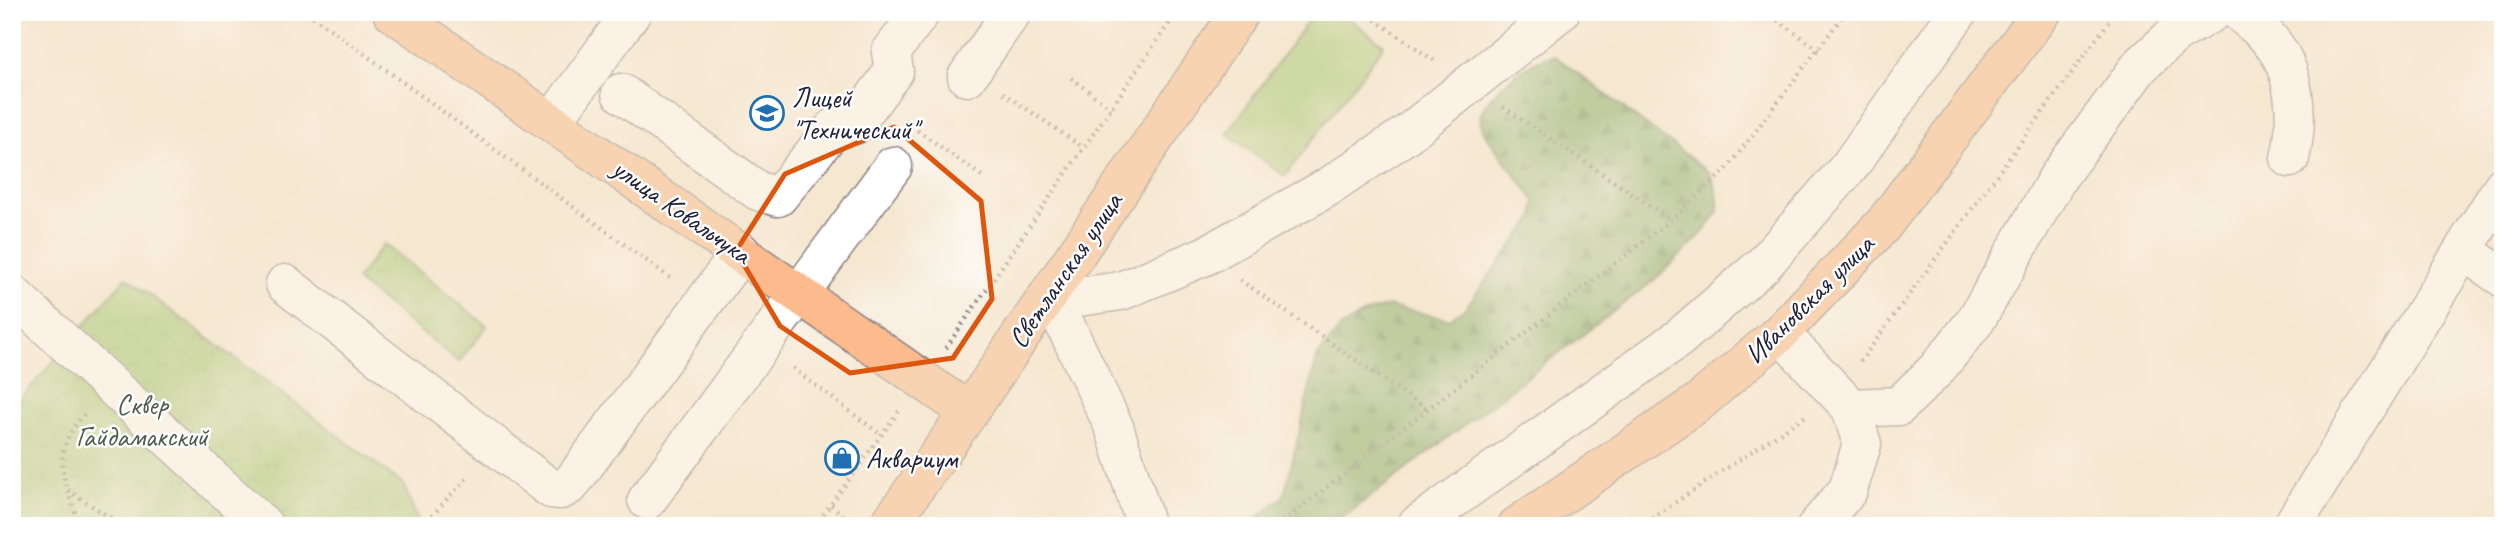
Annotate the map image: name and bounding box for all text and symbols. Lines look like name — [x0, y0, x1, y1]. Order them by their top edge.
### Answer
place label: Лицей "Технический" — [792, 80, 923, 147]
school or university icon: Лицей "Технический" — [748, 94, 786, 132]
street label: улица Ковальчука — [604, 149, 760, 273]
street label: Светланская улица — [1000, 184, 1131, 354]
street label: Ивановская улица — [1737, 226, 1882, 371]
park label: Сквер Гайдамакский — [76, 387, 209, 454]
shop icon: Аквариум — [823, 439, 861, 477]
place label: Аквариум — [866, 441, 959, 476]

